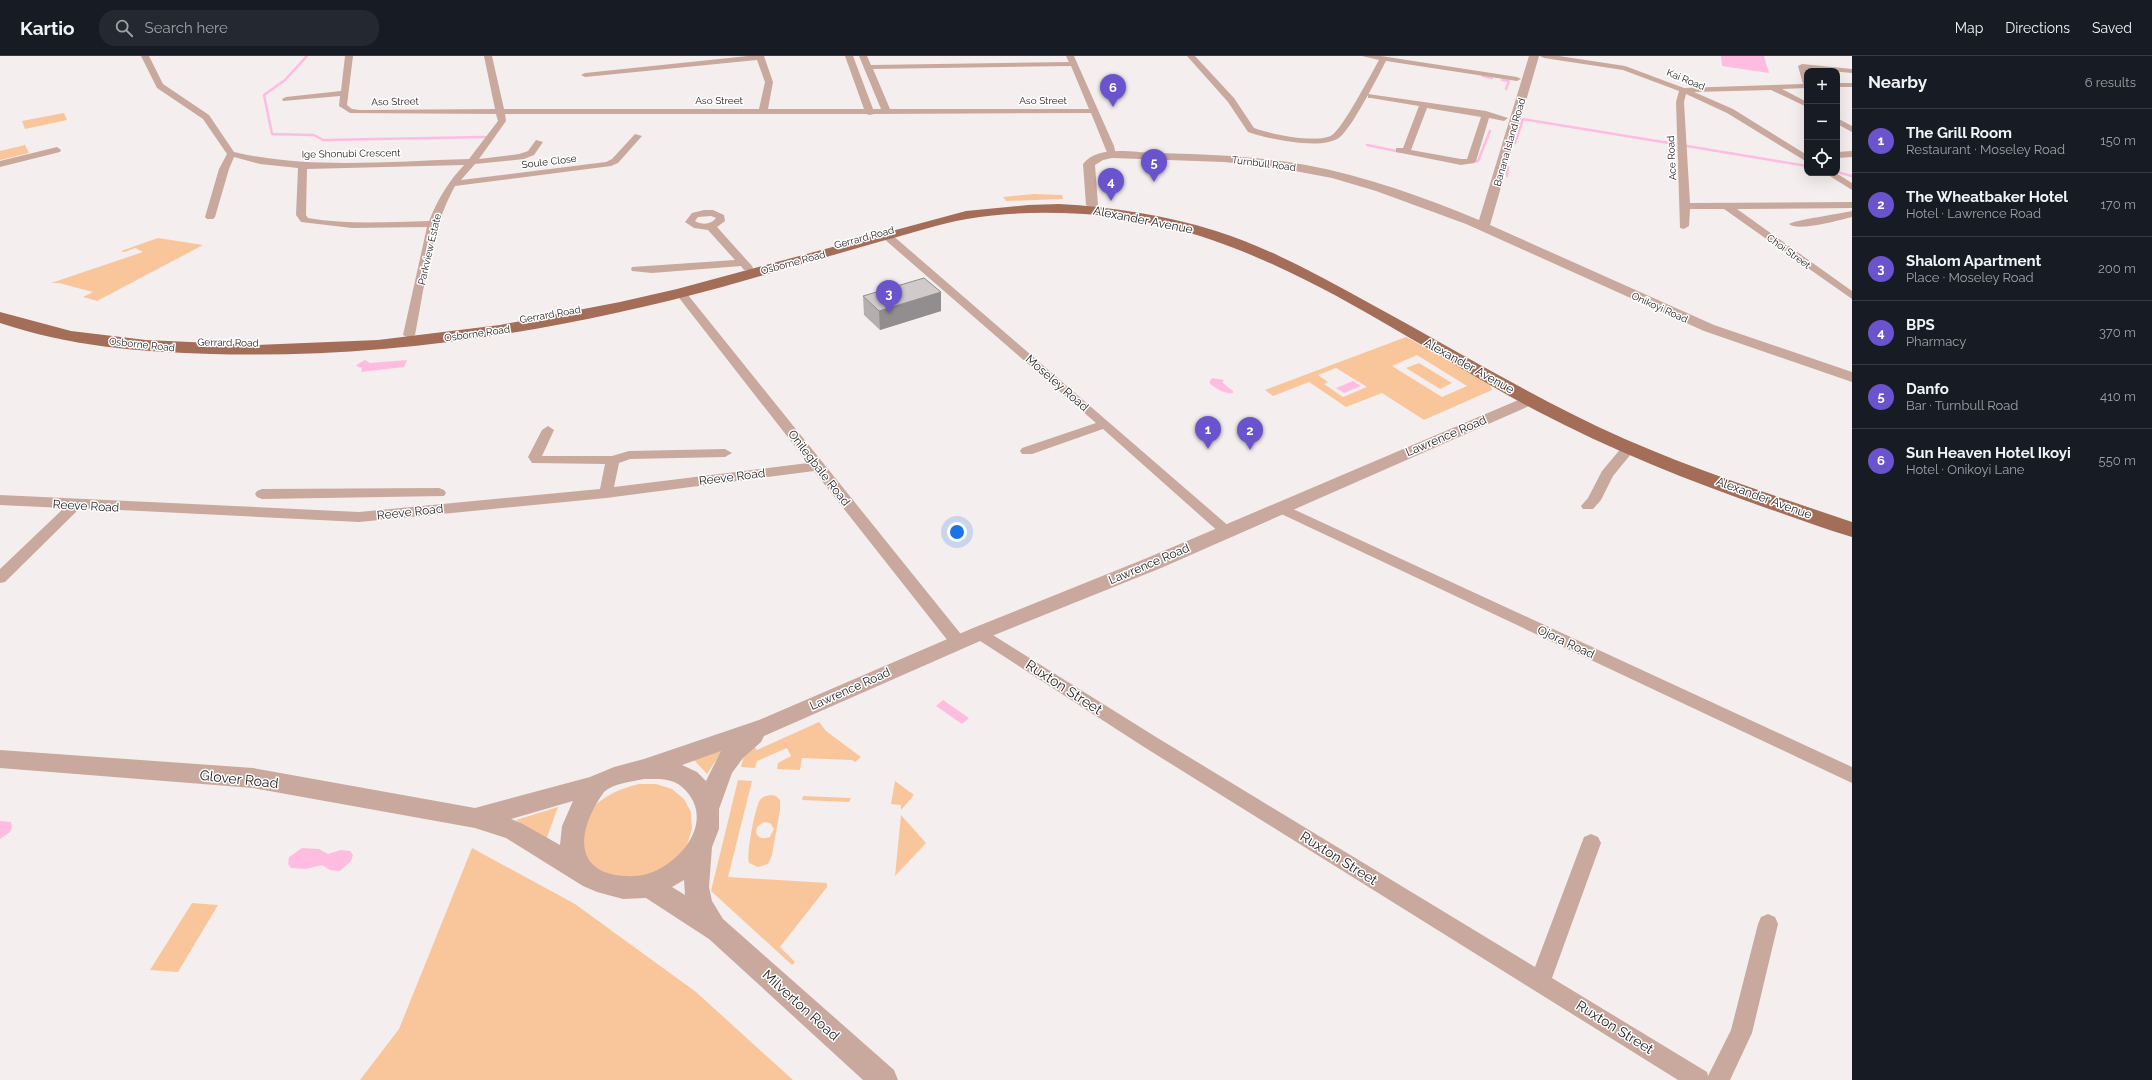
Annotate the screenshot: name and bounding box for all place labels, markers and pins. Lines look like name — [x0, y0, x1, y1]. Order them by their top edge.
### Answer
pin: 6 — [1100, 74, 1126, 107]
pin: 5 — [1141, 149, 1167, 182]
pin: 4 — [1098, 168, 1124, 201]
pin: 3 — [876, 280, 902, 313]
pin: 1 — [1195, 416, 1221, 449]
pin: 2 — [1237, 417, 1263, 450]

